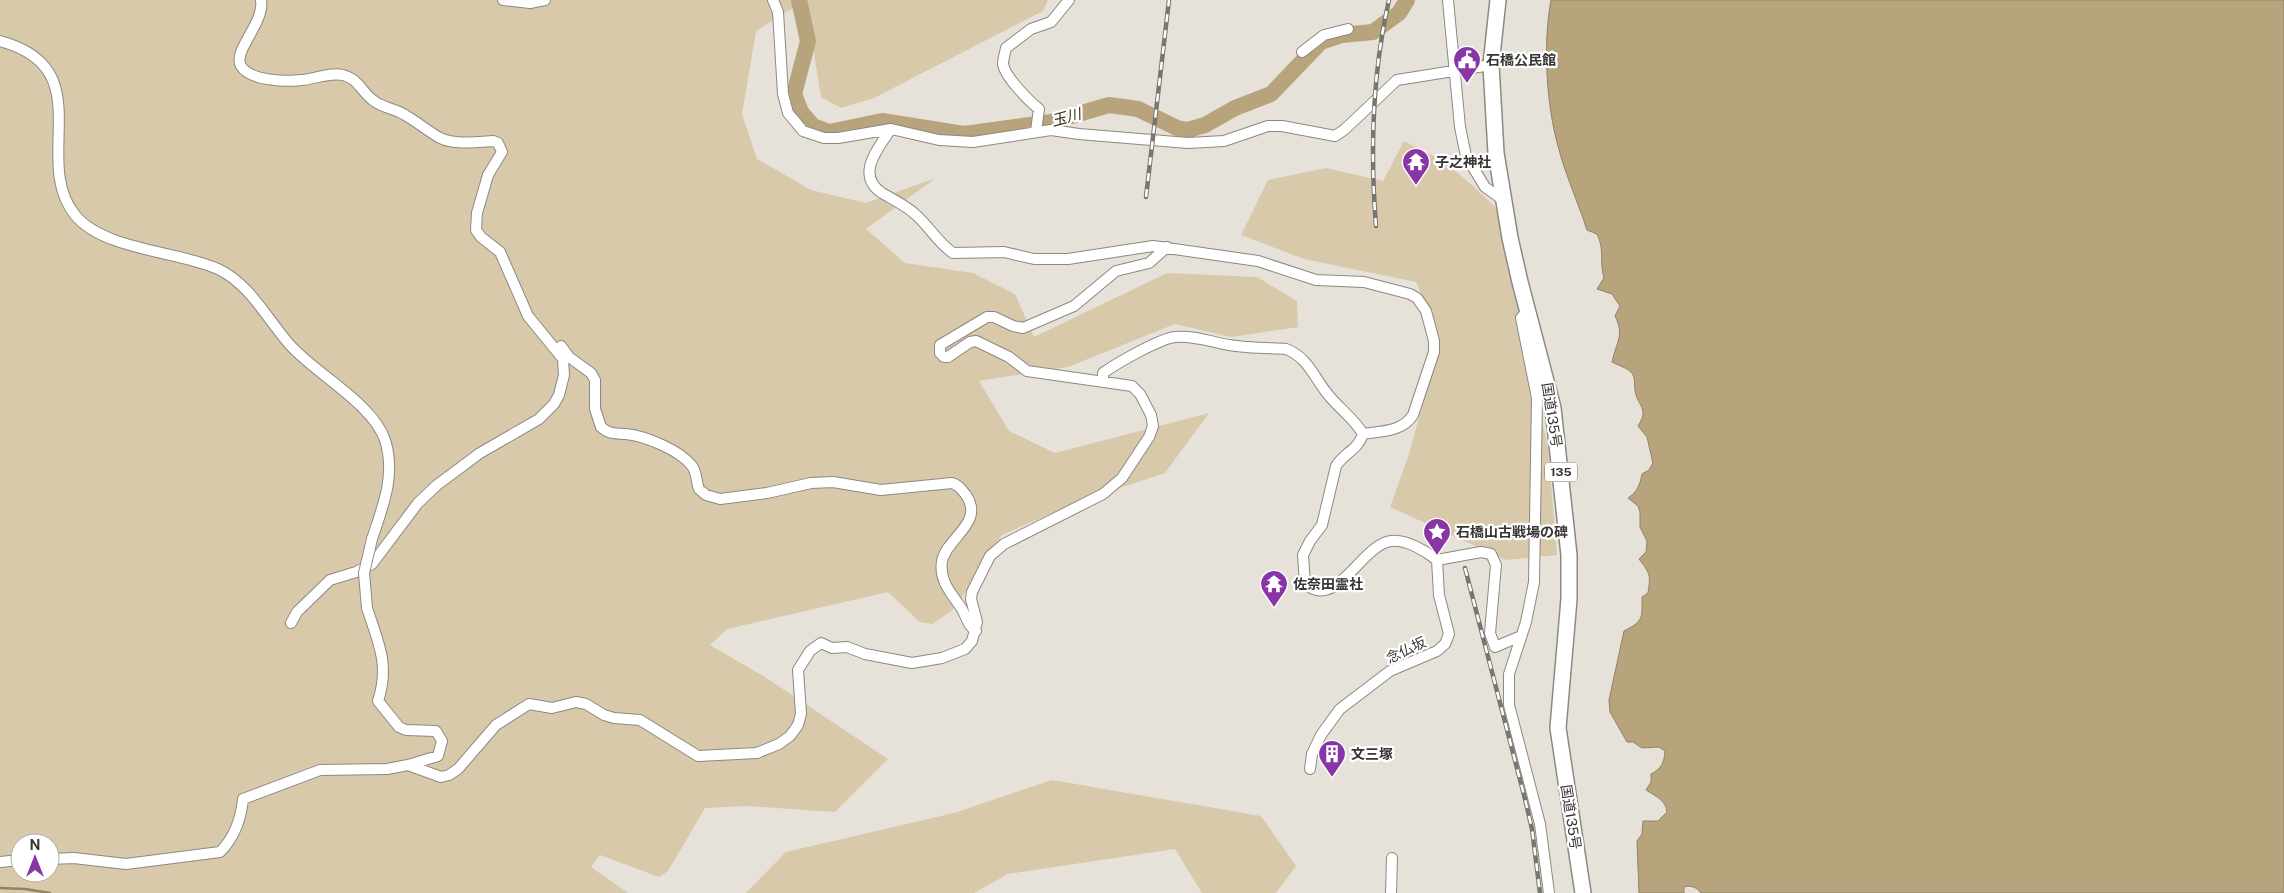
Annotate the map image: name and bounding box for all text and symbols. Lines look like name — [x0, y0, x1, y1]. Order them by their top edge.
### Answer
public building icon: 石橋公民館 — [1452, 45, 1482, 84]
place label: 石橋公民館 — [1486, 52, 1556, 68]
water label: 玉川 — [1049, 104, 1085, 129]
temple icon: 子之神社 — [1401, 147, 1431, 186]
place label: 子之神社 — [1435, 154, 1491, 170]
street label: 国道135号 — [1539, 381, 1565, 449]
road number: 135 — [1545, 462, 1577, 482]
place icon: 石橋山古戦場の碑 — [1422, 517, 1452, 556]
place label: 石橋山古戦場の碑 — [1456, 524, 1568, 540]
temple icon: 佐奈田霊社 — [1259, 569, 1289, 608]
place label: 佐奈田霊社 — [1293, 576, 1363, 592]
street label: 念仏坂 — [1384, 634, 1428, 666]
building icon: 文三塚 — [1317, 739, 1347, 778]
place label: 文三塚 — [1351, 746, 1393, 762]
street label: 国道135号 — [1558, 783, 1584, 851]
north arrow — [10, 833, 60, 883]
text: N — [30, 837, 40, 853]

